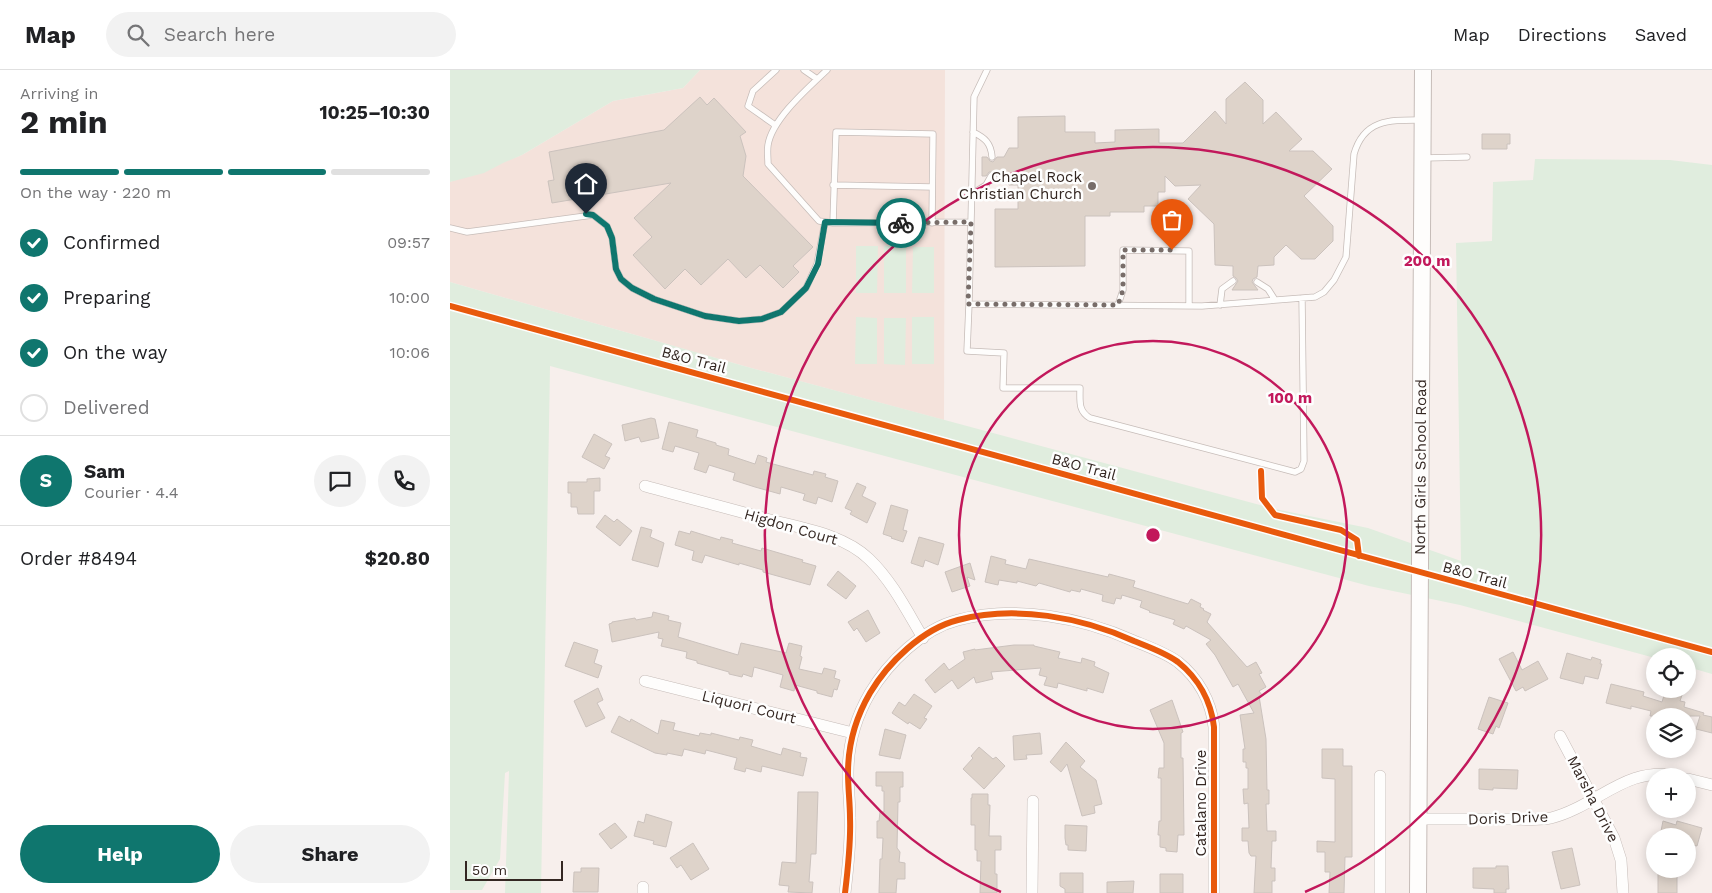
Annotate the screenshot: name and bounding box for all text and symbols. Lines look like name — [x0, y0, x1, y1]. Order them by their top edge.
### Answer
search box — [106, 12, 456, 57]
text: Map — [25, 21, 76, 49]
icon: search — [124, 21, 152, 49]
text: Search here — [164, 23, 275, 46]
text: Map — [1453, 24, 1490, 45]
text: Directions — [1518, 24, 1607, 45]
text: Saved — [1635, 24, 1687, 45]
text: Arriving in — [20, 84, 98, 103]
text: 10:25–10:30 — [319, 101, 430, 124]
text: 2 min — [20, 103, 108, 141]
pin — [565, 163, 607, 214]
place label: Chapel Rock Christian Church — [959, 168, 1082, 203]
icon: home — [572, 170, 600, 198]
marker: Chapel Rock Christian Church — [1086, 180, 1098, 192]
text: On the way · 220 m — [20, 183, 171, 202]
courier — [876, 198, 926, 248]
pin — [1151, 199, 1193, 250]
icon: bag — [1158, 206, 1186, 234]
icon: bike — [887, 209, 915, 237]
icon: check — [20, 229, 48, 257]
text: Confirmed — [63, 231, 160, 254]
text: 09:57 — [387, 233, 430, 252]
text: 200 m — [1404, 252, 1450, 270]
icon: check — [20, 284, 48, 312]
text: Preparing — [63, 286, 150, 309]
text: 10:00 — [389, 288, 430, 307]
icon: check — [20, 339, 48, 367]
text: On the way — [63, 341, 167, 364]
text: 10:06 — [389, 343, 430, 362]
street label: B&O Trail — [660, 343, 729, 377]
street label: North Girls School Road — [1411, 379, 1430, 555]
text: 100 m — [1268, 389, 1312, 407]
text: Delivered — [63, 396, 150, 419]
street label: B&O Trail — [1050, 450, 1119, 484]
button: chat — [314, 455, 366, 507]
button: phone — [378, 455, 430, 507]
text: Sam — [84, 460, 125, 483]
text: S — [40, 469, 52, 492]
text: Courier · 4.4 — [84, 483, 179, 502]
street label: Higdon Court — [742, 505, 840, 549]
centre of rings — [1144, 526, 1162, 544]
text: Order #8494 — [20, 547, 137, 570]
text: $20.80 — [365, 547, 430, 570]
street label: B&O Trail — [1441, 558, 1510, 592]
map controls — [1646, 648, 1696, 878]
button: locate — [1646, 648, 1696, 698]
street label: Liquori Court — [700, 687, 799, 728]
button: layers — [1646, 708, 1696, 758]
street label: Catalano Drive — [1192, 749, 1210, 857]
street label: Marsha Drive — [1563, 753, 1623, 845]
button: + — [1646, 768, 1696, 818]
street label: Doris Drive — [1468, 808, 1548, 828]
button: Help — [20, 825, 220, 883]
button: Share — [230, 825, 430, 883]
button: − — [1646, 828, 1696, 878]
scale bar — [465, 858, 562, 881]
text: 50 m — [472, 862, 507, 878]

